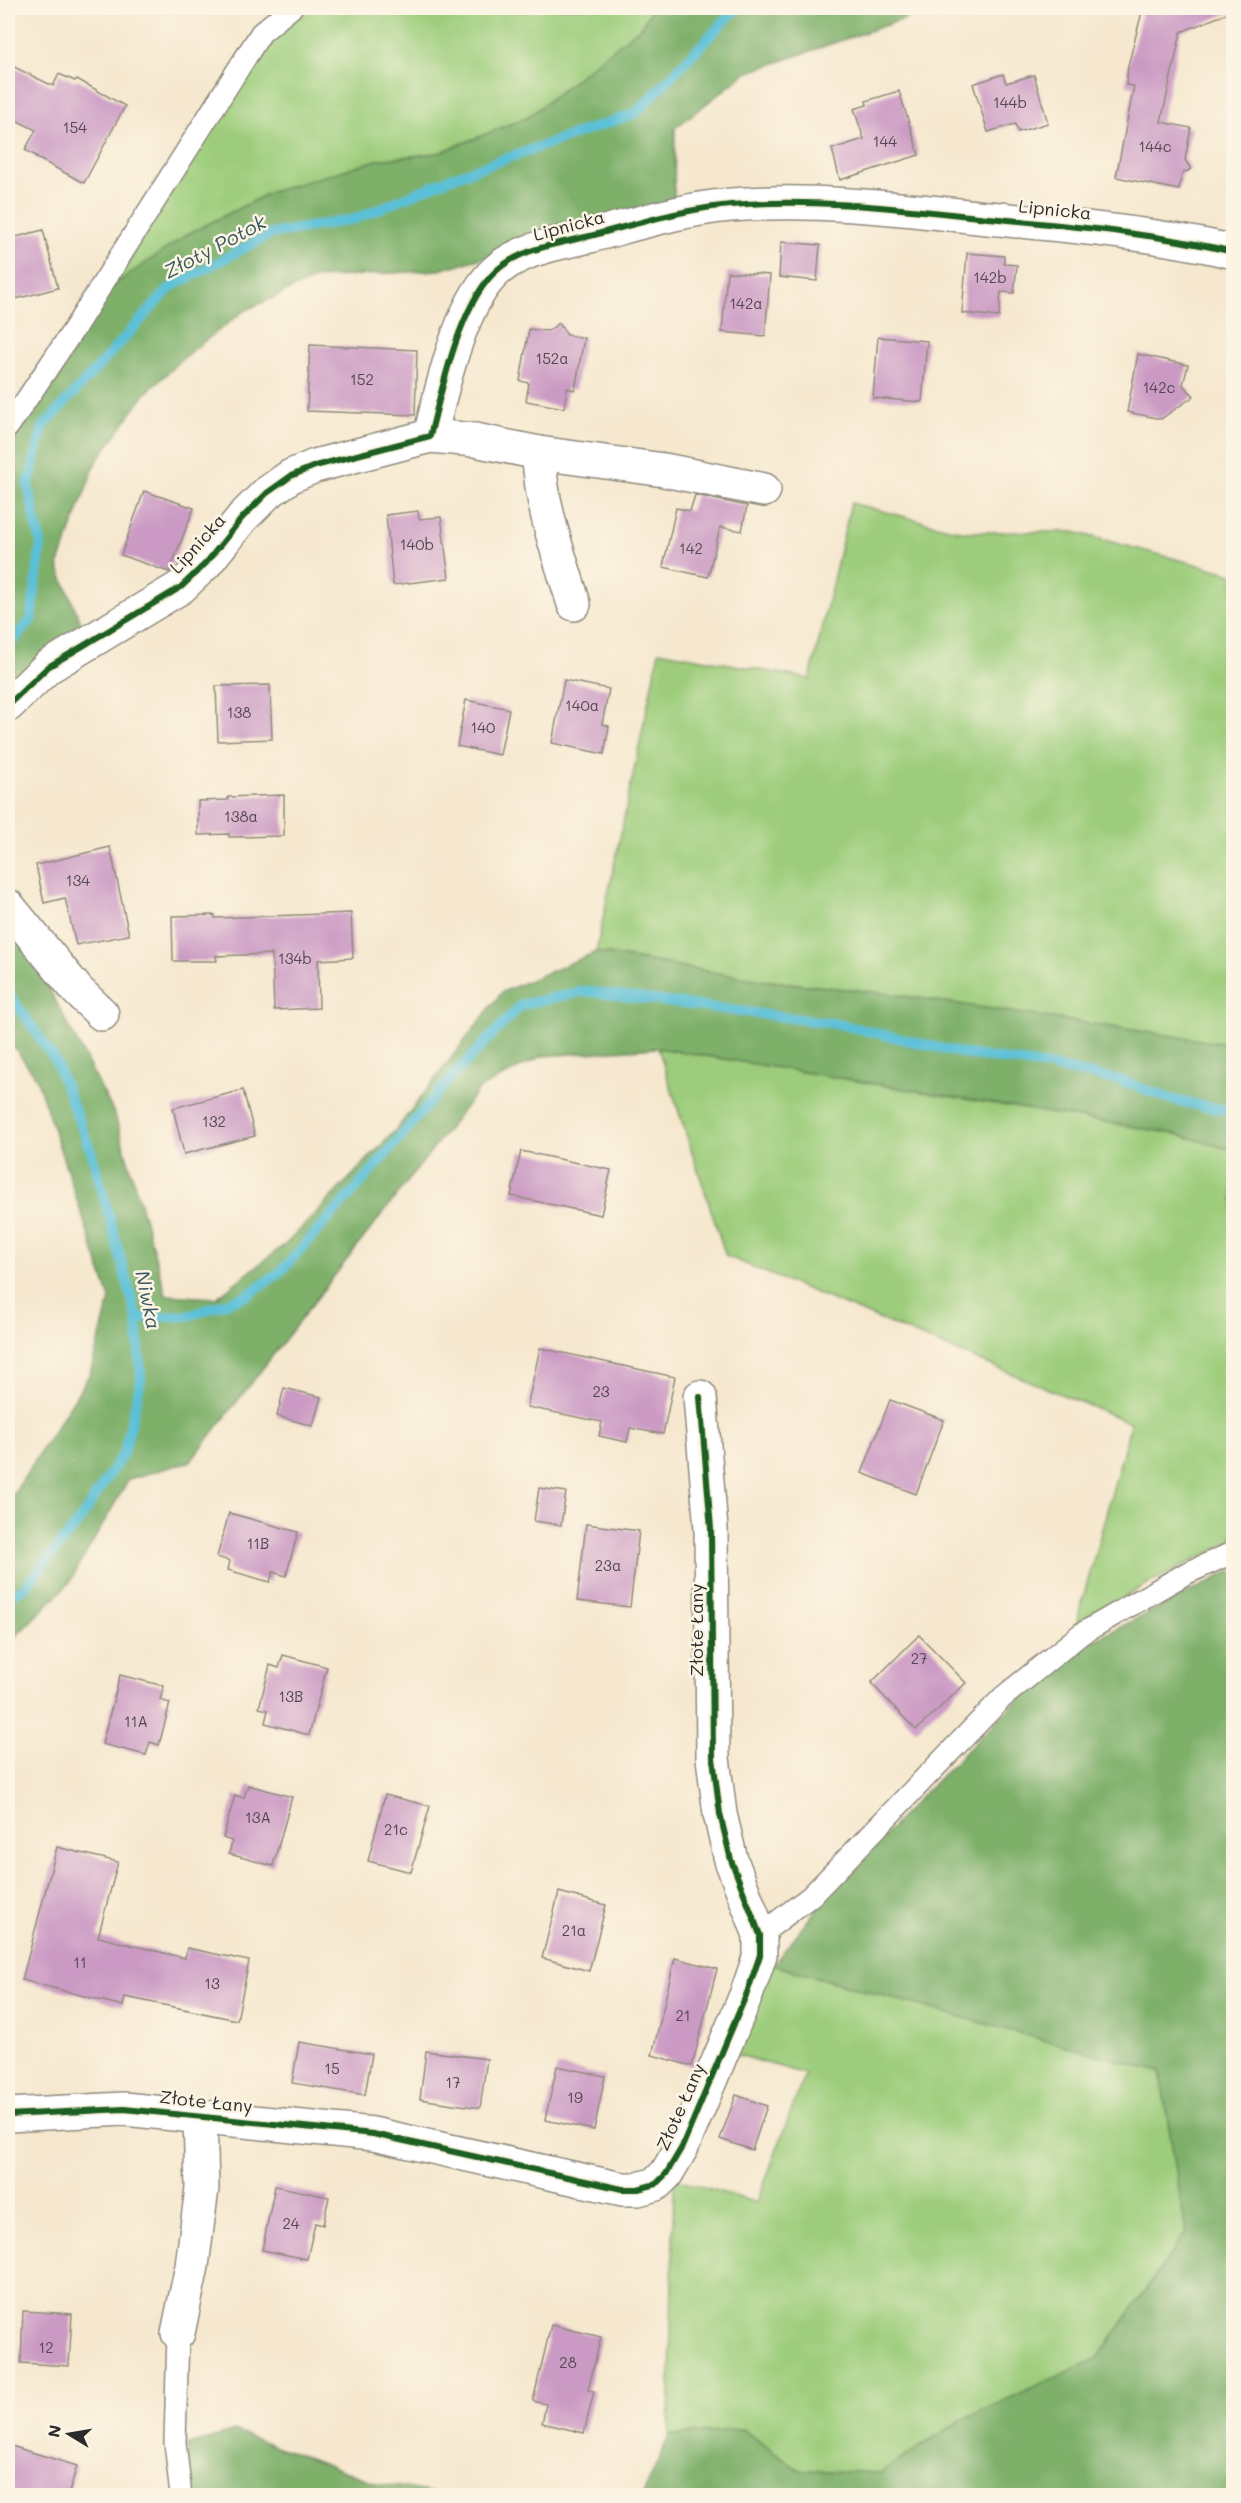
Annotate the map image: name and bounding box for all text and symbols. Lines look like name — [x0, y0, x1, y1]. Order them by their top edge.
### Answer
house number: 144b — [993, 92, 1027, 112]
house number: 154 — [63, 117, 87, 137]
house number: 144 — [873, 131, 897, 151]
house number: 144c — [1138, 136, 1172, 156]
street label: Lipnicka — [1018, 193, 1093, 225]
street label: Lipnicka — [530, 204, 607, 246]
water label: Złoty Potok — [159, 208, 271, 284]
house number: 142b — [973, 267, 1007, 287]
house number: 142a — [729, 293, 763, 313]
house number: 152a — [535, 348, 569, 368]
house number: 152 — [350, 369, 374, 389]
house number: 142c — [1143, 377, 1176, 397]
street label: Lipnicka — [164, 508, 231, 578]
house number: 140b — [400, 534, 434, 554]
house number: 142 — [679, 538, 703, 558]
house number: 140a — [565, 695, 599, 715]
house number: 138 — [227, 702, 251, 722]
house number: 140 — [471, 717, 495, 737]
house number: 138a — [224, 806, 258, 826]
house number: 134 — [66, 870, 90, 890]
house number: 134b — [278, 948, 312, 968]
house number: 132 — [202, 1111, 226, 1131]
water label: Niwka — [130, 1268, 168, 1332]
house number: 23 — [592, 1381, 610, 1401]
house number: 11B — [247, 1533, 269, 1553]
house number: 23a — [595, 1555, 621, 1575]
street label: Złote Łany — [684, 1583, 708, 1677]
house number: 27 — [911, 1648, 927, 1668]
house number: 13B — [279, 1686, 303, 1706]
house number: 11A — [124, 1711, 148, 1731]
house number: 13A — [245, 1807, 271, 1827]
house number: 21c — [384, 1819, 408, 1839]
house number: 21a — [562, 1920, 586, 1940]
house number: 11 — [73, 1952, 87, 1972]
house number: 13 — [204, 1973, 220, 1993]
house number: 21 — [675, 2005, 691, 2025]
house number: 15 — [324, 2058, 340, 2078]
street label: Złote Łany — [650, 2059, 710, 2154]
house number: 17 — [445, 2072, 461, 2092]
street label: Złote Łany — [158, 2084, 254, 2118]
house number: 19 — [567, 2087, 583, 2107]
house number: 24 — [282, 2213, 300, 2233]
house number: 12 — [38, 2337, 54, 2357]
house number: 28 — [559, 2352, 577, 2372]
north arrow — [39, 2404, 99, 2464]
text: N — [42, 2423, 65, 2439]

